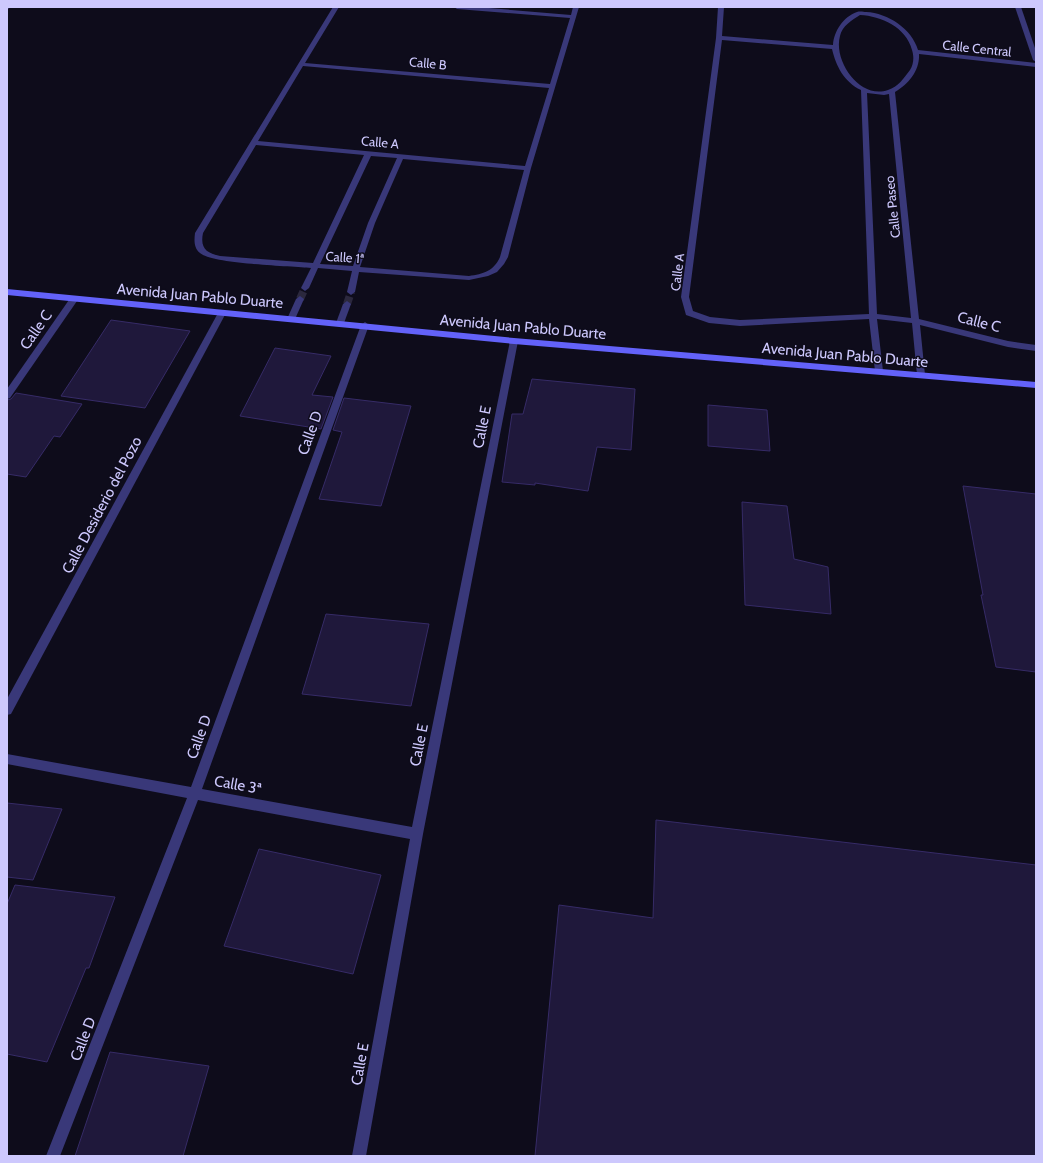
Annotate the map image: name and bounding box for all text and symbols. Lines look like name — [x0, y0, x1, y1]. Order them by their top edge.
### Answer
street label: Calle Central — [942, 36, 1012, 60]
street label: Calle B — [409, 53, 448, 73]
street label: Calle A — [360, 132, 400, 152]
street label: Calle Paseo — [881, 175, 903, 239]
street label: Calle 1ª — [325, 248, 365, 266]
street label: Calle A — [667, 252, 687, 292]
street label: Avenida Juan Pablo Duarte — [116, 280, 284, 312]
street label: Calle C — [16, 307, 56, 353]
street label: Calle C — [956, 308, 1002, 336]
street label: Avenida Juan Pablo Duarte — [439, 311, 607, 343]
street label: Avenida Juan Pablo Duarte — [761, 339, 929, 371]
street label: Calle E — [469, 404, 495, 450]
street label: Calle D — [294, 409, 326, 457]
street label: Calle Desiderio del Pozo — [58, 433, 146, 577]
street label: Calle D — [183, 713, 215, 761]
street label: Calle E — [406, 722, 432, 768]
street label: Calle 3ª — [213, 772, 263, 798]
street label: Calle D — [66, 1014, 100, 1063]
street label: Calle E — [347, 1041, 373, 1087]

